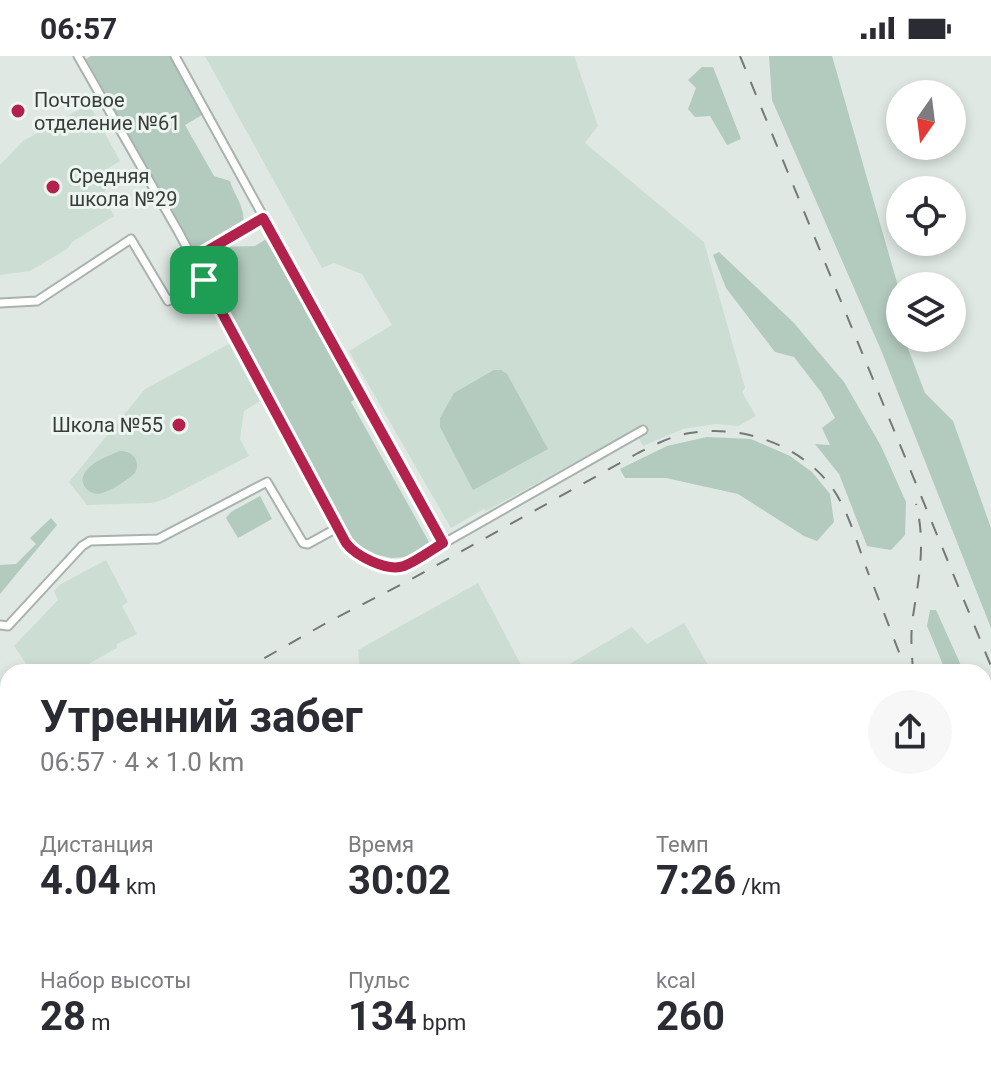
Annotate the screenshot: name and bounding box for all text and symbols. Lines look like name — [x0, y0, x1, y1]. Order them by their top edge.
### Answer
text: 06:57 — [40, 11, 117, 46]
north arrow — [886, 80, 966, 160]
map controls — [886, 80, 966, 352]
place label: Почтовое отделение №61 — [34, 88, 181, 135]
marker: Почтовое отделение №61 — [9, 102, 27, 120]
place label: Средняя школа №29 — [69, 164, 178, 211]
button: locate — [886, 176, 966, 256]
marker: Средняя школа №29 — [44, 178, 62, 196]
pin — [170, 246, 238, 314]
icon: arrive — [182, 258, 226, 302]
button: layers — [886, 272, 966, 352]
place label: Школа №55 — [52, 413, 163, 437]
marker: Школа №55 — [170, 416, 188, 434]
button: share — [868, 690, 952, 774]
text: Утренний забег — [40, 691, 363, 743]
text: 06:57 · 4 × 1.0 km — [40, 747, 244, 777]
text: Дистанция — [40, 832, 154, 857]
text: Время — [348, 832, 414, 857]
text: Темп — [656, 832, 709, 857]
text: 4.04 — [40, 857, 120, 904]
text: 30:02 — [348, 857, 451, 904]
text: 7:26 — [656, 857, 736, 904]
text: km — [120, 874, 156, 899]
text: /km — [736, 874, 781, 899]
text: Набор высоты — [40, 968, 191, 993]
text: Пульс — [348, 968, 410, 993]
text: kcal — [656, 968, 696, 993]
text: 28 — [40, 993, 86, 1040]
text: 134 — [348, 993, 417, 1040]
text: 260 — [656, 993, 725, 1040]
text: m — [86, 1010, 111, 1035]
text: bpm — [417, 1010, 466, 1035]

